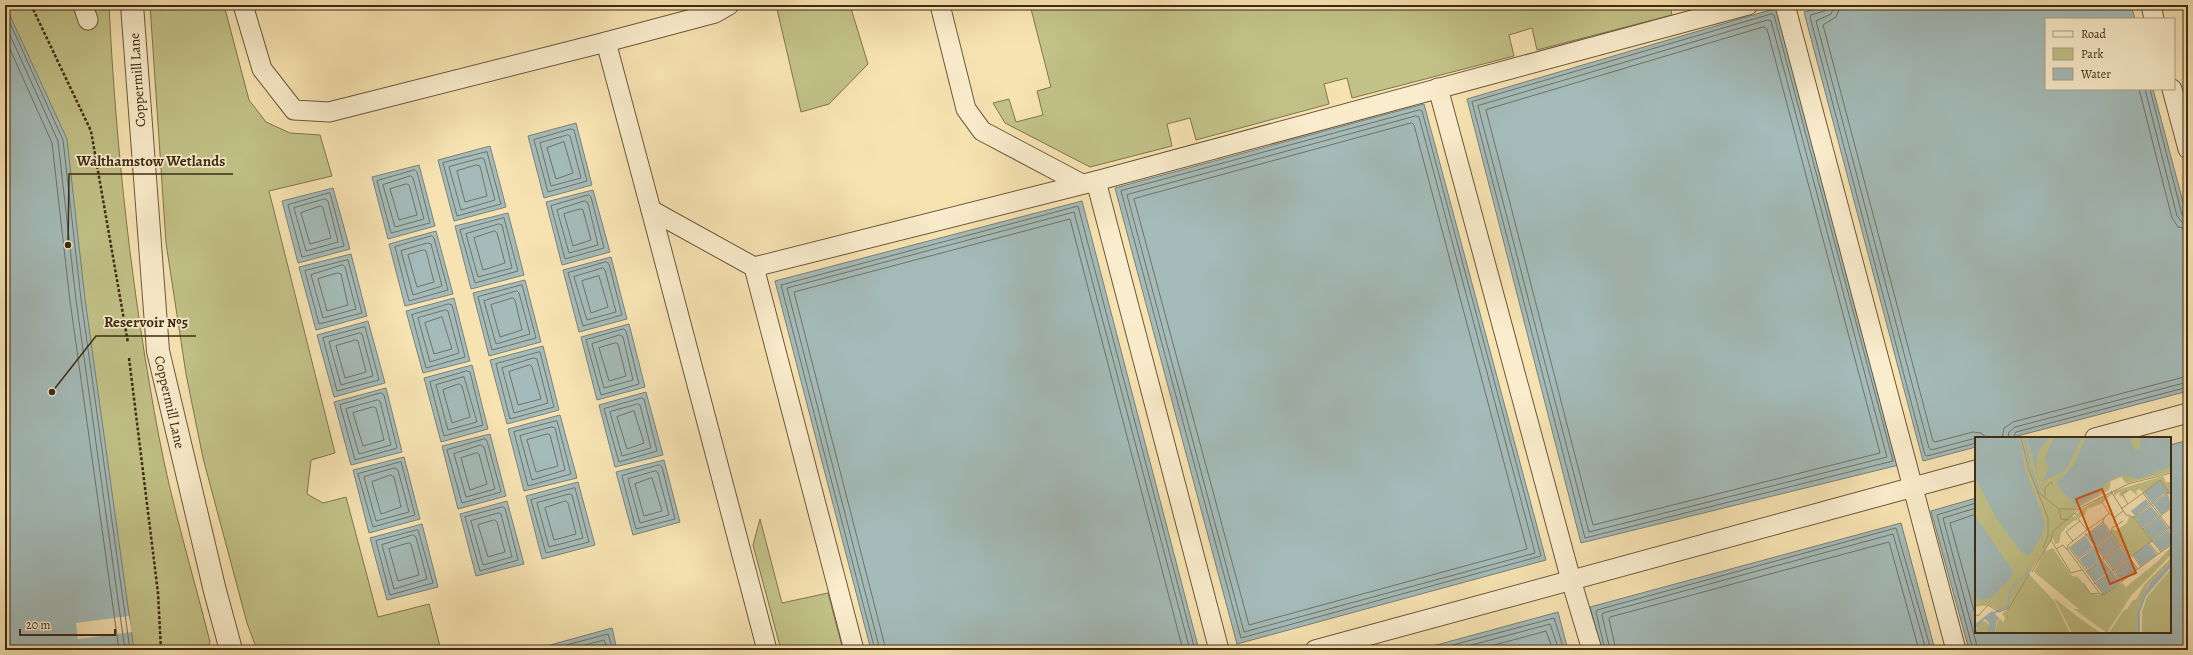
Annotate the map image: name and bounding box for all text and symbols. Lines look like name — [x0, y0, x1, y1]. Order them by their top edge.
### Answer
legend — [2045, 18, 2175, 90]
text: Road — [2081, 26, 2107, 42]
street label: Coppermill Lane — [125, 32, 150, 128]
text: Park — [2081, 46, 2104, 62]
text: Water — [2080, 66, 2111, 82]
callout: Walthamstow Wetlands — [69, 147, 233, 174]
text: Walthamstow Wetlands — [76, 151, 225, 171]
callout: Reservoir №5 — [96, 309, 196, 336]
text: Reservoir №5 — [104, 312, 188, 332]
street label: Coppermill Lane — [150, 354, 189, 450]
inset map — [1975, 437, 2171, 633]
scale bar — [20, 611, 115, 637]
text: 20 m — [26, 617, 50, 633]

